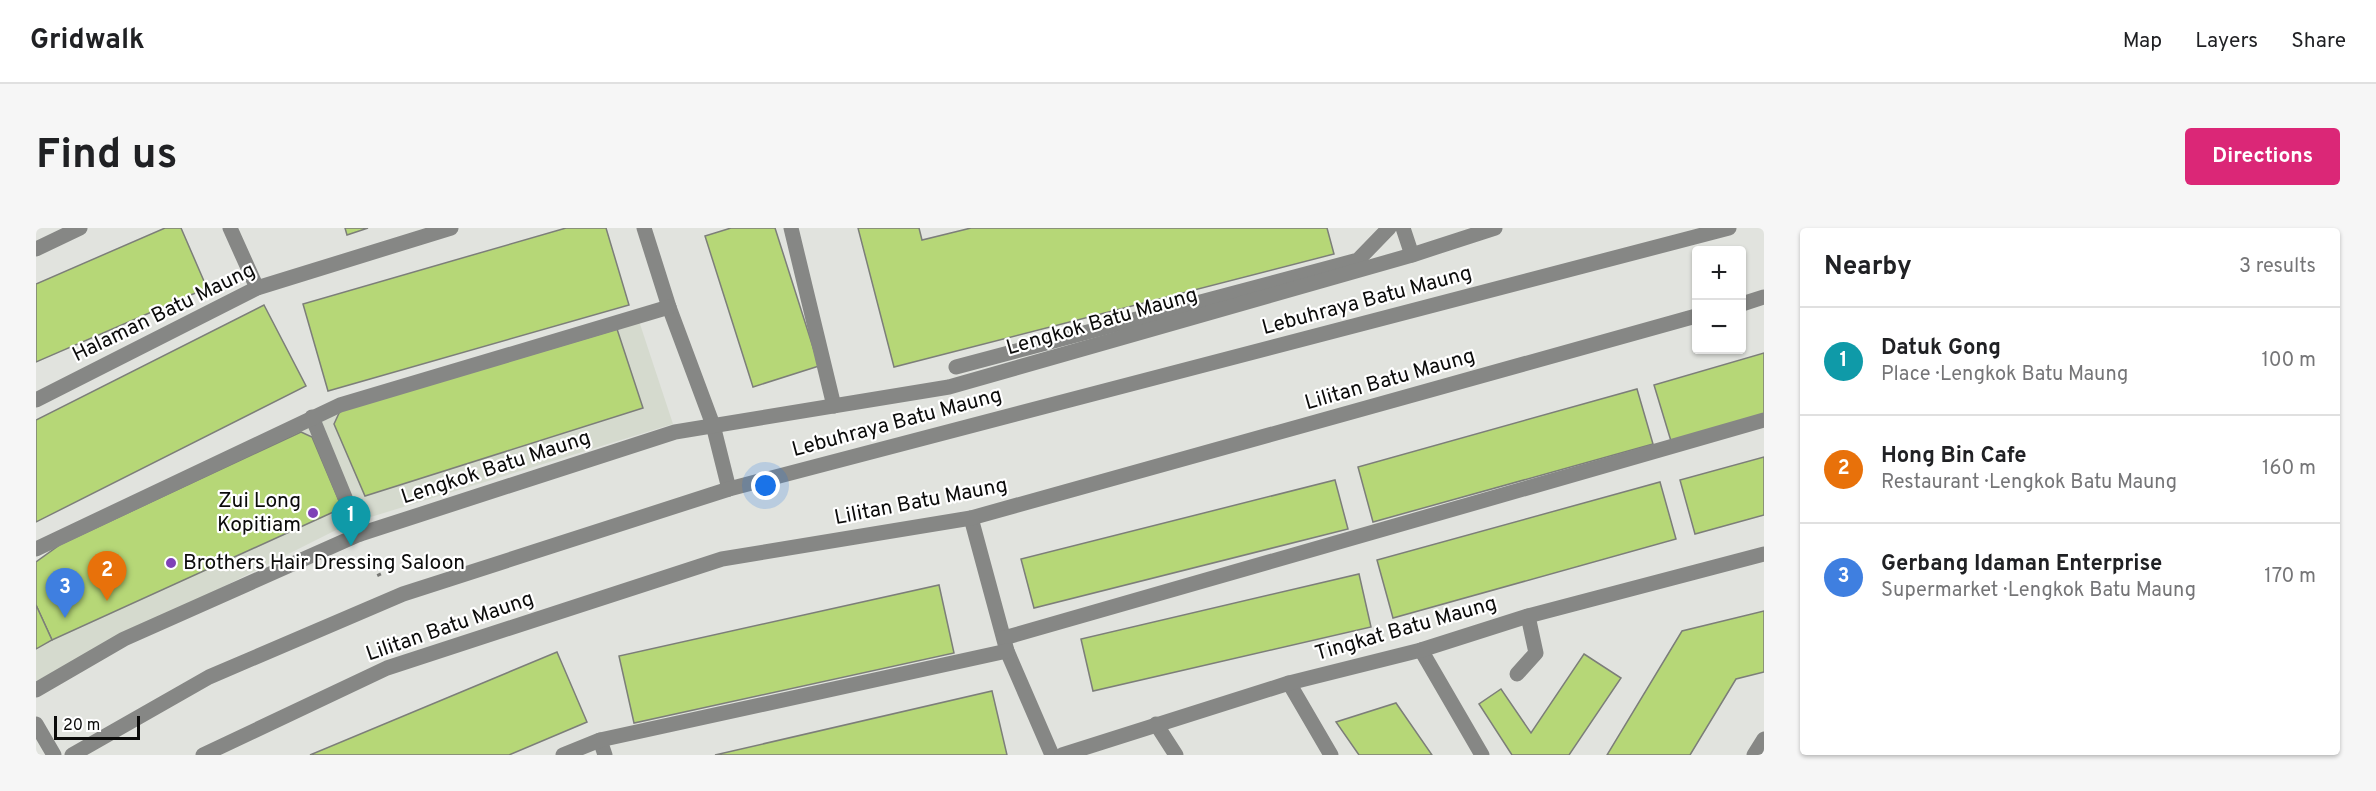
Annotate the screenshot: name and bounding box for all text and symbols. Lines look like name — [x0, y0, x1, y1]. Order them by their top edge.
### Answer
text: Gridwalk — [30, 23, 145, 59]
text: Map — [2123, 28, 2162, 55]
text: Layers — [2195, 28, 2258, 55]
text: Share — [2291, 28, 2346, 55]
button: Directions — [2185, 128, 2340, 185]
text: Find us — [36, 130, 177, 183]
map controls — [1692, 246, 1746, 354]
button: + — [1692, 246, 1746, 300]
text: Nearby — [1824, 251, 1912, 284]
text: 3 results — [2239, 254, 2316, 280]
street label: Halaman Batu Maung — [68, 257, 260, 369]
street label: Lebuhraya Batu Maung — [1259, 260, 1475, 342]
street label: Lengkok Batu Maung — [1003, 282, 1201, 362]
button: − — [1692, 300, 1746, 354]
text: Datuk Gong — [1881, 335, 2001, 362]
street label: Lilitan Batu Maung — [1302, 343, 1478, 417]
text: 1 — [1840, 348, 1848, 374]
text: 100 m — [2261, 348, 2316, 374]
text: Place · Lengkok Batu Maung — [1881, 362, 2128, 388]
street label: Lebuhraya Batu Maung — [789, 382, 1005, 464]
street label: Lengkok Batu Maung — [398, 425, 594, 511]
text: Hong Bin Cafe — [1881, 443, 2026, 470]
text: 2 — [1837, 456, 1850, 482]
text: 160 m — [2262, 456, 2316, 482]
text: Restaurant · Lengkok Batu Maung — [1881, 470, 2177, 496]
your location — [751, 471, 780, 500]
street label: Lilitan Batu Maung — [832, 472, 1010, 532]
place label: Zui Long Kopitiam — [217, 488, 301, 539]
pin: 1 — [332, 496, 370, 546]
marker: Zui Long Kopitiam — [306, 506, 320, 520]
place label: Brothers Hair Dressing Saloon — [183, 550, 465, 577]
text: Gerbang Idaman Enterprise — [1881, 551, 2162, 578]
pin: 2 — [88, 552, 126, 601]
marker: Brothers Hair Dressing Saloon — [164, 556, 178, 570]
text: 3 — [1838, 564, 1850, 590]
text: 170 m — [2264, 564, 2316, 590]
pin: 3 — [45, 568, 84, 618]
text: Supermarket · Lengkok Batu Maung — [1881, 578, 2196, 604]
street label: Lilitan Batu Maung — [362, 586, 538, 668]
street label: Tingkat Batu Maung — [1312, 590, 1500, 668]
scale bar — [54, 713, 140, 741]
text: 20 m — [63, 716, 100, 736]

